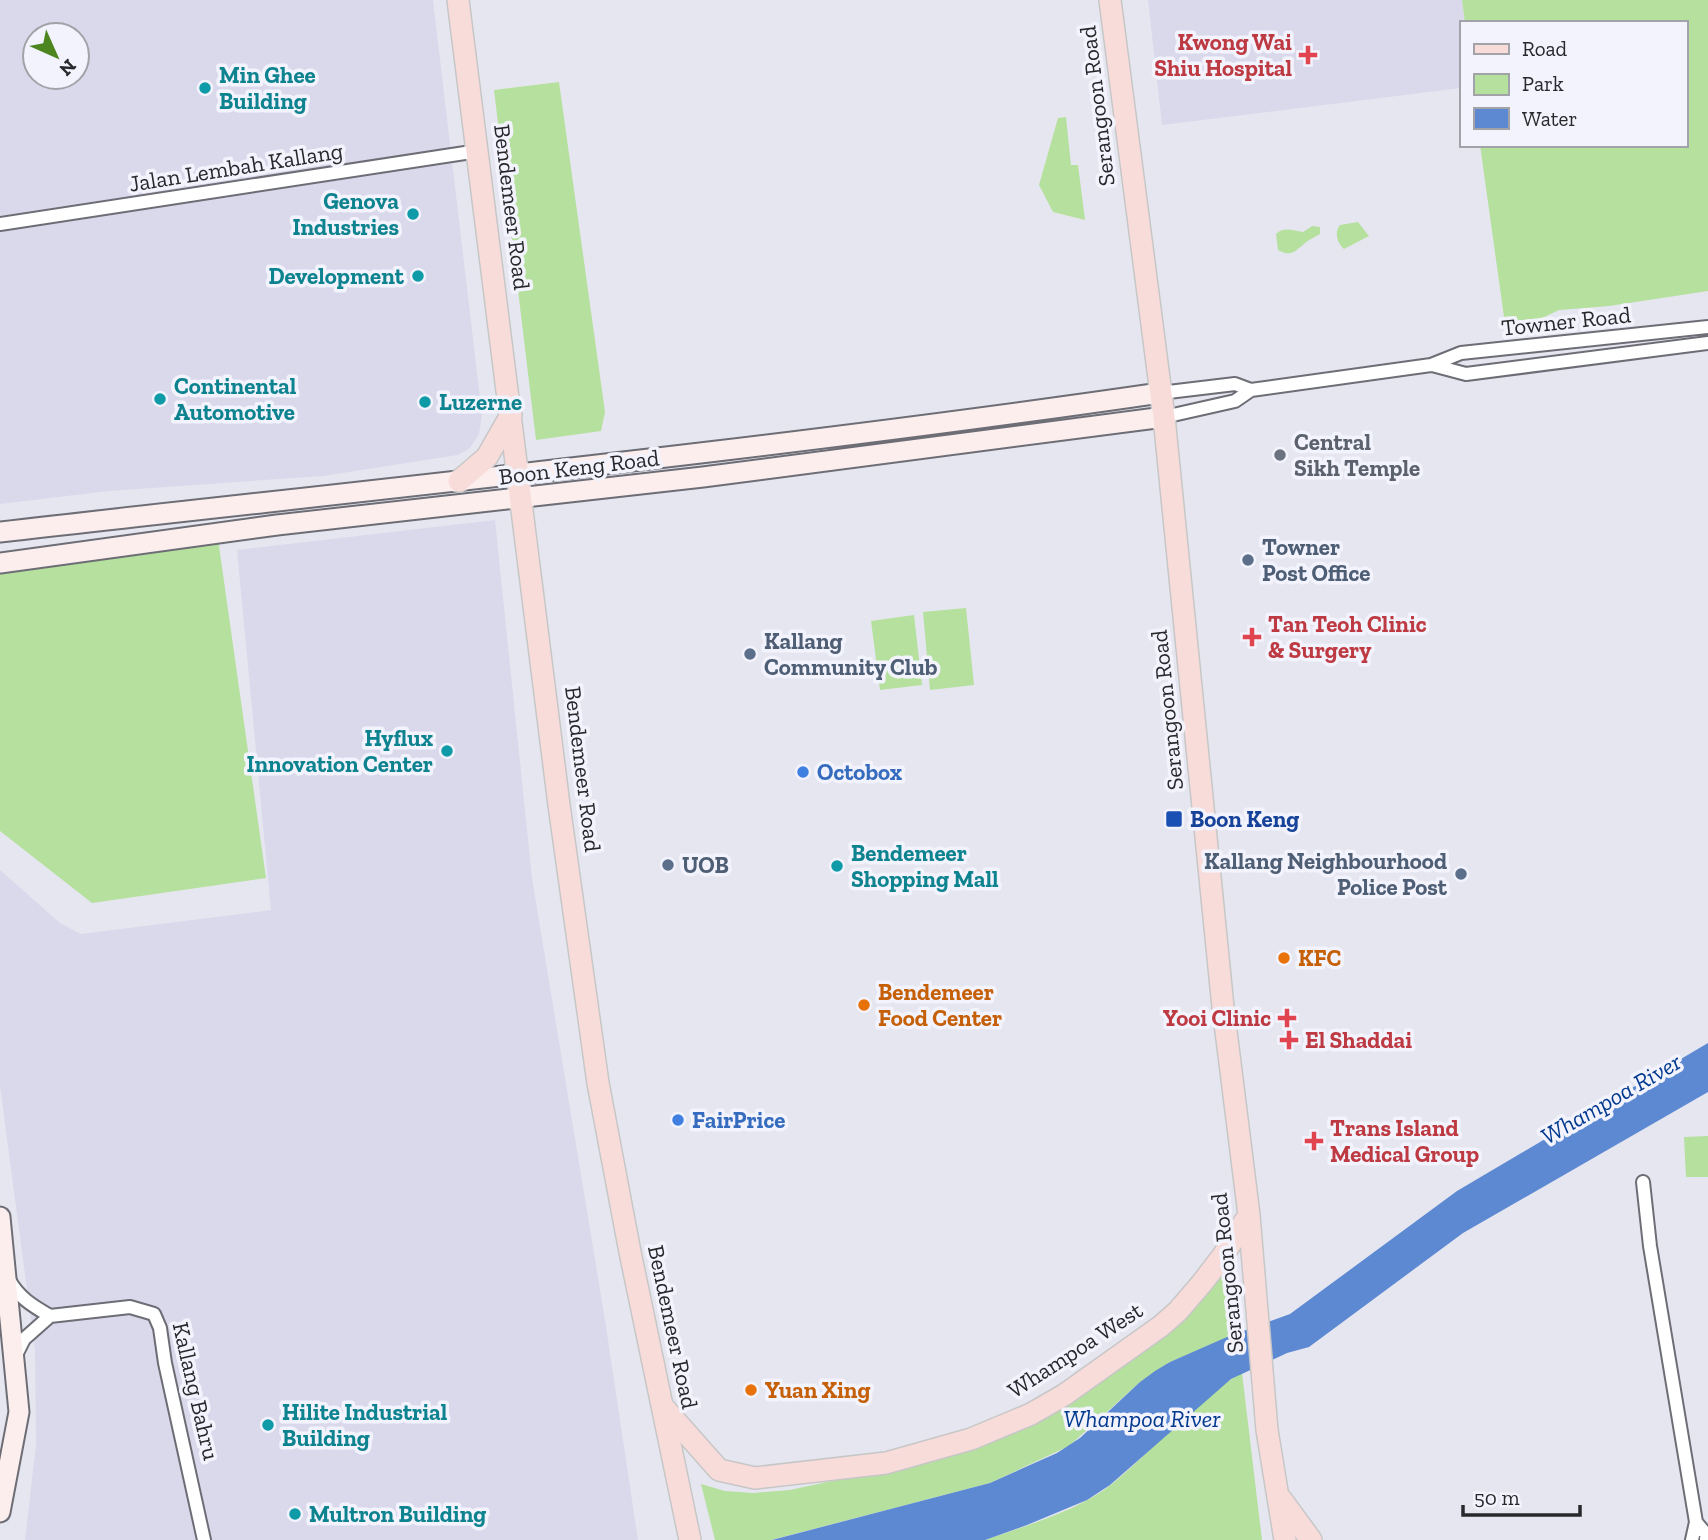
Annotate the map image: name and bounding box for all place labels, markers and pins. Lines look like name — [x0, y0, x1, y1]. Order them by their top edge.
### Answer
place label: Kwong Wai Shiu Hospital — [1154, 28, 1292, 82]
marker: Kwong Wai Shiu Hospital — [1298, 45, 1318, 65]
place label: Min Ghee Building — [219, 61, 316, 115]
marker: Min Ghee Building — [197, 80, 213, 96]
place label: Genova Industries — [292, 187, 399, 241]
marker: Genova Industries — [405, 206, 421, 222]
place label: Development — [269, 262, 405, 290]
marker: Development — [410, 268, 426, 284]
place label: Continental Automotive — [174, 372, 297, 426]
place label: Luzerne — [439, 388, 522, 416]
marker: Continental Automotive — [152, 391, 168, 407]
marker: Luzerne — [417, 394, 433, 410]
place label: Central Sikh Temple — [1294, 428, 1420, 482]
marker: Central Sikh Temple — [1272, 447, 1288, 463]
place label: Towner Post Office — [1262, 533, 1370, 587]
marker: Towner Post Office — [1240, 552, 1256, 568]
place label: Tan Teoh Clinic & Surgery — [1268, 610, 1427, 664]
place label: Kallang Community Club — [764, 627, 938, 681]
marker: Tan Teoh Clinic & Surgery — [1242, 627, 1262, 647]
marker: Kallang Community Club — [742, 646, 758, 662]
place label: Hyflux Innovation Center — [246, 724, 434, 778]
marker: Hyflux Innovation Center — [439, 743, 455, 759]
place label: Octobox — [817, 758, 903, 786]
marker: Octobox — [795, 764, 811, 780]
place label: Boon Keng — [1190, 805, 1299, 833]
marker: Boon Keng — [1164, 809, 1184, 829]
place label: Bendemeer Shopping Mall — [851, 839, 999, 893]
place label: Kallang Neighbourhood Police Post — [1204, 847, 1448, 901]
place label: UOB — [682, 851, 729, 879]
marker: UOB — [660, 857, 676, 873]
marker: Bendemeer Shopping Mall — [829, 858, 845, 874]
marker: Kallang Neighbourhood Police Post — [1453, 866, 1469, 882]
place label: KFC — [1298, 944, 1341, 972]
marker: KFC — [1276, 950, 1292, 966]
place label: Bendemeer Food Center — [878, 978, 1002, 1032]
marker: Bendemeer Food Center — [856, 997, 872, 1013]
place label: Yooi Clinic — [1163, 1004, 1271, 1032]
marker: Yooi Clinic — [1277, 1008, 1297, 1028]
place label: El Shaddai — [1305, 1026, 1412, 1054]
marker: El Shaddai — [1279, 1030, 1299, 1050]
place label: FairPrice — [692, 1106, 785, 1134]
marker: FairPrice — [670, 1112, 686, 1128]
place label: Trans Island Medical Group — [1330, 1114, 1479, 1168]
marker: Trans Island Medical Group — [1304, 1131, 1324, 1151]
place label: Yuan Xing — [765, 1376, 871, 1404]
marker: Yuan Xing — [743, 1382, 759, 1398]
place label: Hilite Industrial Building — [282, 1398, 448, 1452]
marker: Hilite Industrial Building — [260, 1417, 276, 1433]
place label: Multron Building — [309, 1500, 486, 1528]
marker: Multron Building — [287, 1506, 303, 1522]

